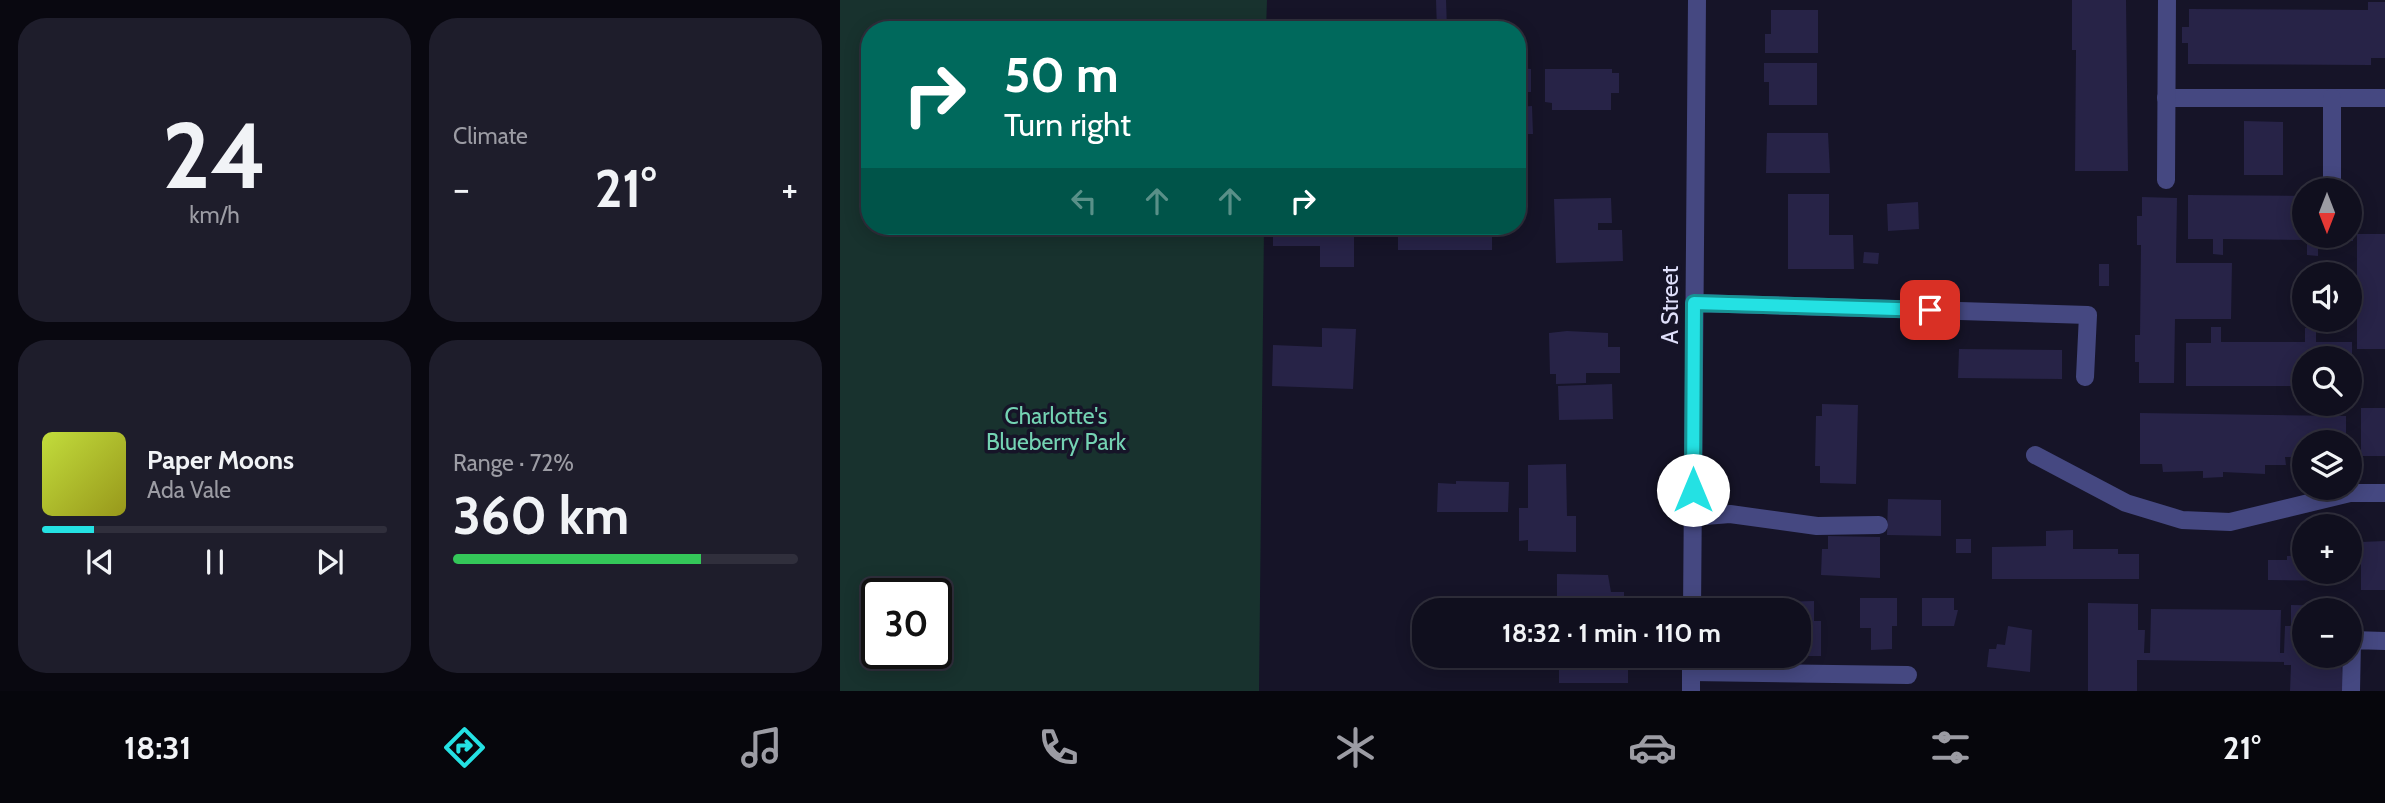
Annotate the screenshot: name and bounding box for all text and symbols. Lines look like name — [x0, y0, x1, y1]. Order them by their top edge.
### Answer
text: 50 m — [1004, 45, 1119, 104]
icon: right — [889, 49, 980, 140]
text: 24 — [162, 100, 267, 211]
text: Turn right — [1004, 105, 1131, 144]
text: Climate — [453, 122, 528, 150]
text: 21° — [595, 157, 656, 220]
text: − — [453, 165, 470, 212]
text: + — [781, 165, 798, 212]
north arrow — [2292, 178, 2362, 248]
map controls — [2292, 178, 2362, 668]
icon: left — [1065, 182, 1103, 220]
icon: ahead — [1138, 182, 1176, 220]
icon: ahead — [1211, 182, 1249, 220]
icon: right — [1284, 182, 1322, 220]
text: km/h — [189, 201, 240, 229]
button: sound — [2292, 262, 2362, 332]
street label: A Street — [1656, 266, 1684, 344]
pin — [1900, 280, 1960, 340]
icon: arrive — [1911, 291, 1949, 329]
button: search — [2292, 346, 2362, 416]
park label: Charlotte's Blueberry Park — [986, 402, 1127, 456]
button: layers — [2292, 430, 2362, 500]
text: Paper Moons — [147, 444, 294, 476]
text: Range · 72% — [453, 449, 574, 477]
position arrow — [1656, 453, 1730, 527]
text: Ada Vale — [147, 476, 231, 504]
text: 360 km — [453, 484, 629, 547]
button: + — [2292, 514, 2362, 584]
icon: previous — [81, 543, 119, 581]
icon: pause — [196, 543, 234, 581]
icon: next — [311, 543, 349, 581]
speed limit sign: 30 — [861, 578, 952, 669]
button: − — [2292, 598, 2362, 668]
text: 18:32 · 1 min · 110 m — [1502, 617, 1721, 649]
icon: directions — [440, 723, 489, 772]
icon: music — [737, 723, 786, 772]
icon: phone — [1034, 723, 1083, 772]
icon: climate — [1331, 723, 1380, 772]
icon: car — [1628, 723, 1677, 772]
icon: filters — [1926, 723, 1975, 772]
text: 18:31 — [124, 728, 191, 767]
text: 21° — [2223, 728, 2261, 767]

